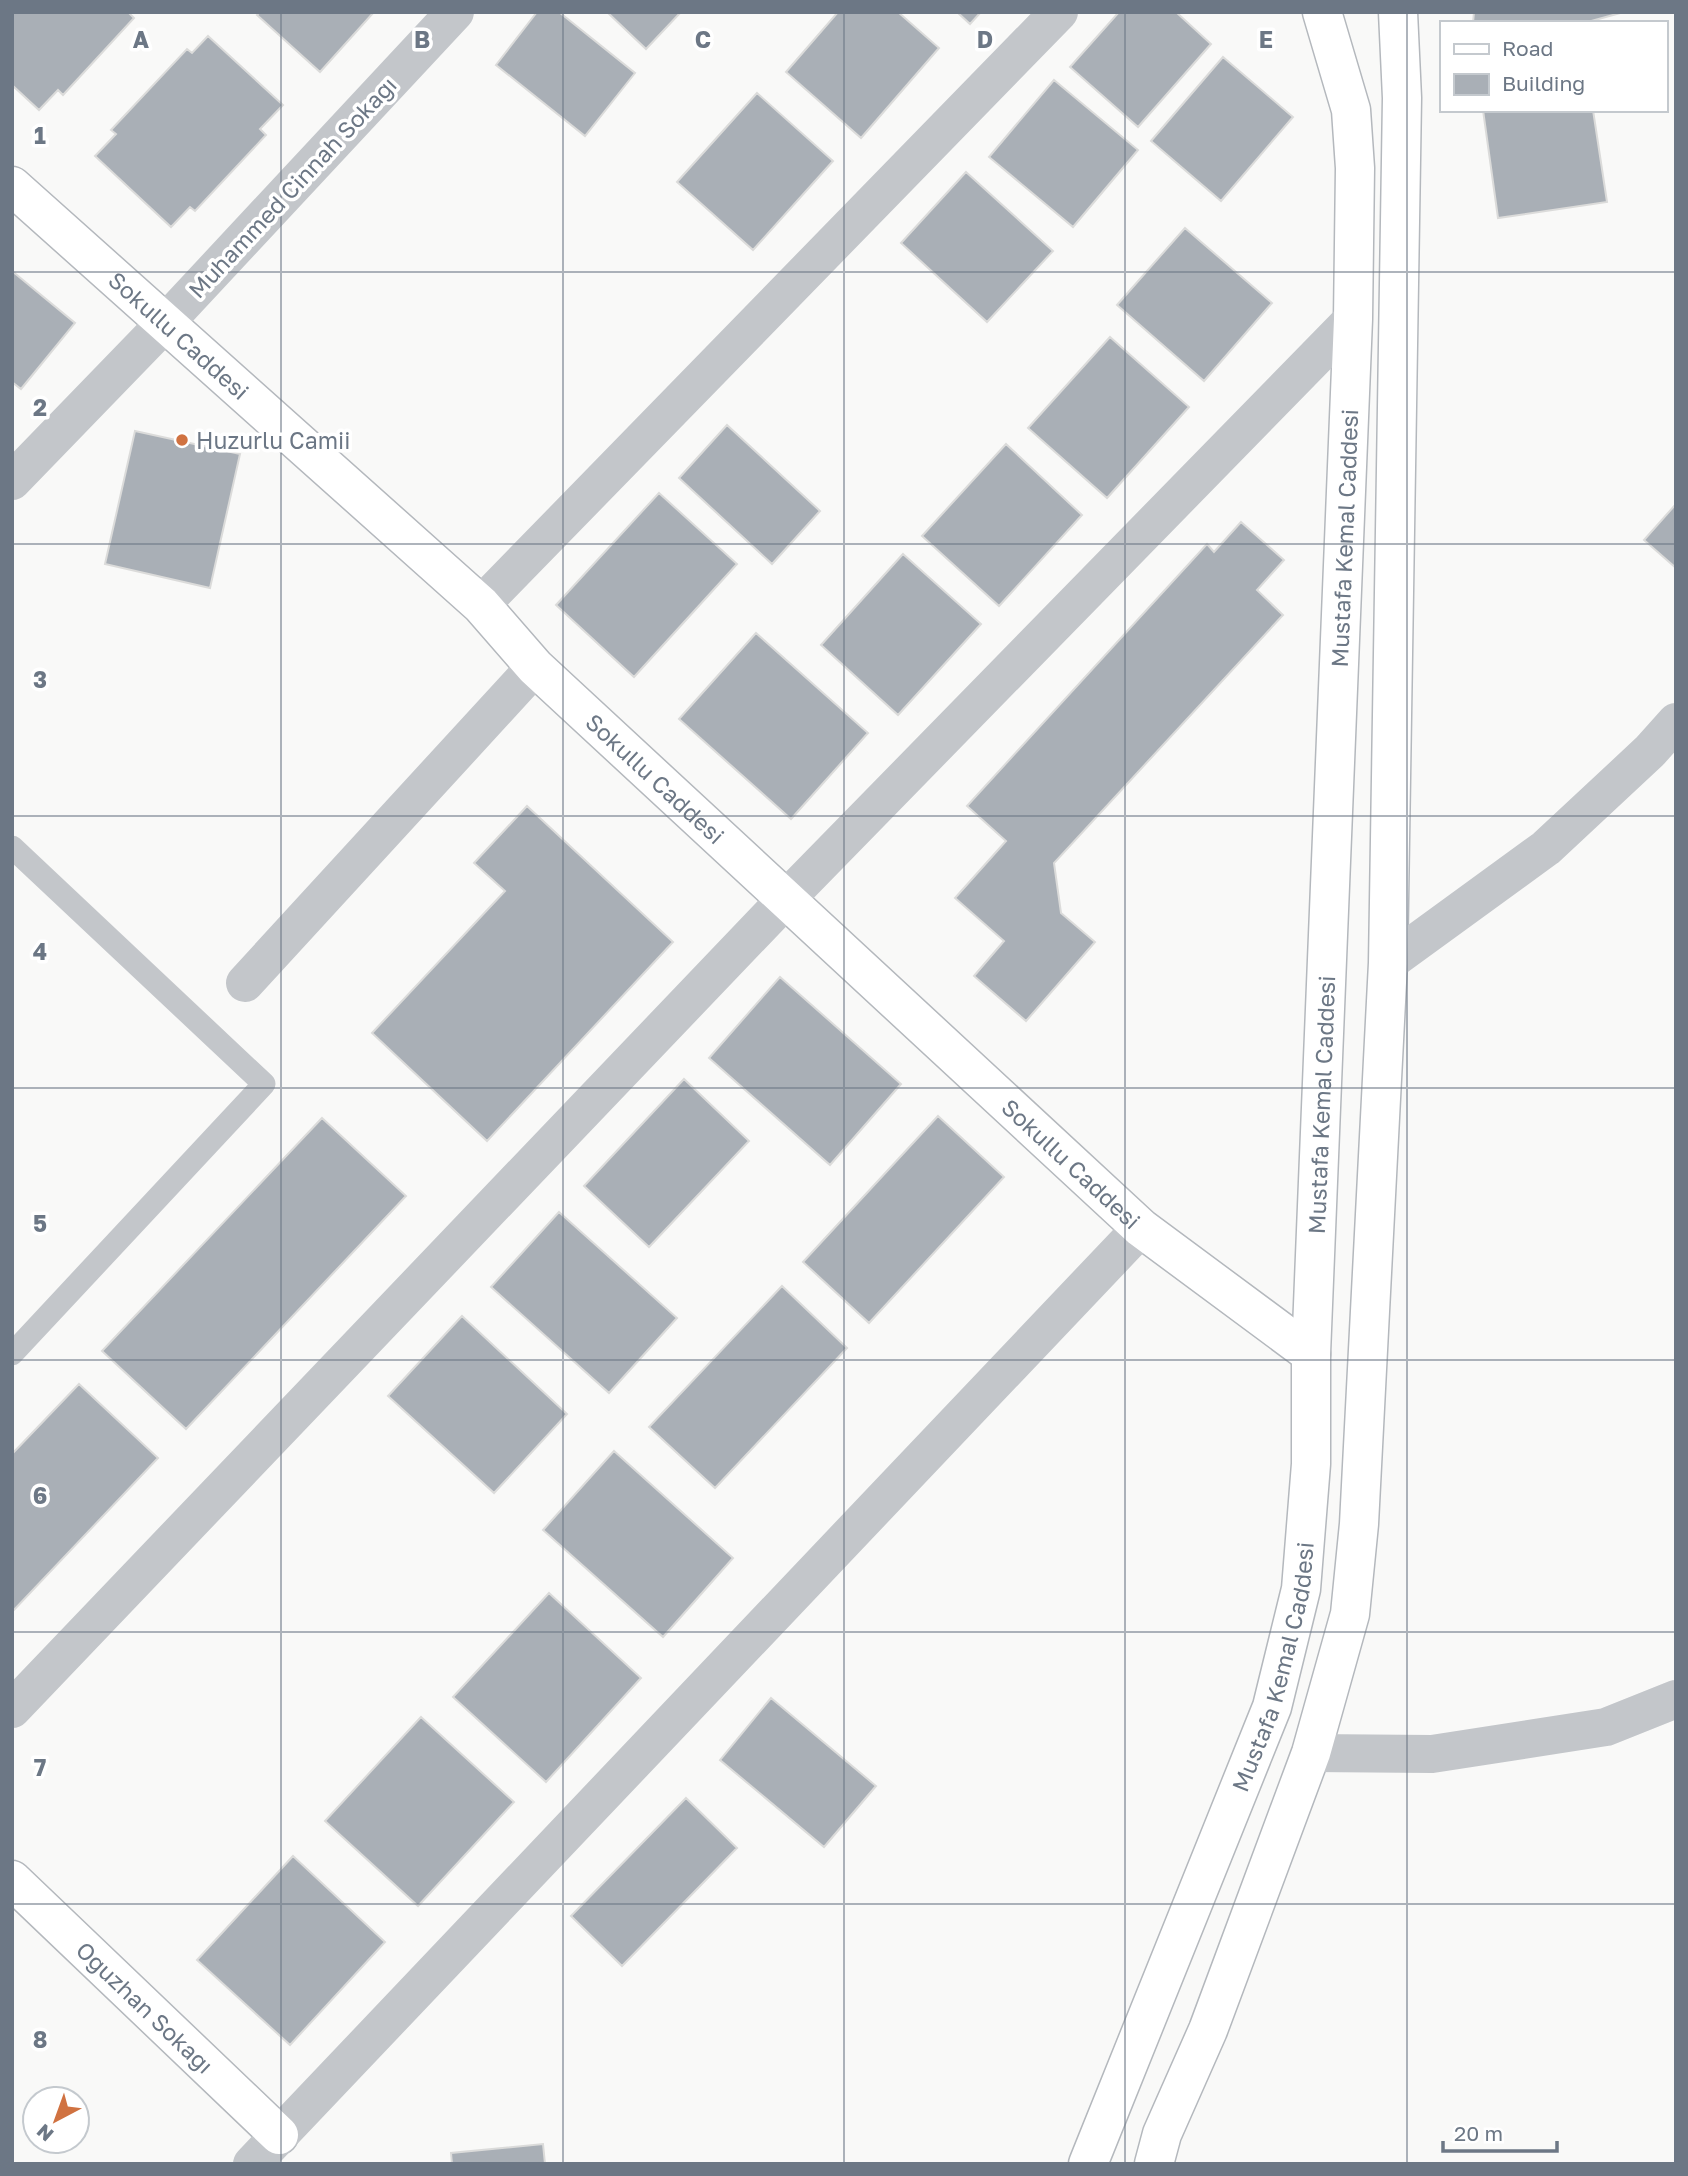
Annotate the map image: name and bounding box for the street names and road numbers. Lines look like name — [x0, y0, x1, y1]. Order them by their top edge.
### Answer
street label: Muhammed Cinnah Sokağı — [182, 71, 402, 303]
street label: Sokullu Caddesi — [103, 265, 255, 405]
street label: Mustafa Kemal Caddesi — [1325, 408, 1363, 668]
street label: Sokullu Caddesi — [580, 707, 730, 849]
street label: Mustafa Kemal Caddesi — [1302, 975, 1340, 1235]
street label: Sokullu Caddesi — [996, 1093, 1146, 1234]
street label: Mustafa Kemal Caddesi — [1225, 1541, 1319, 1796]
street label: Oğuzhan Sokağı — [71, 1935, 219, 2079]

